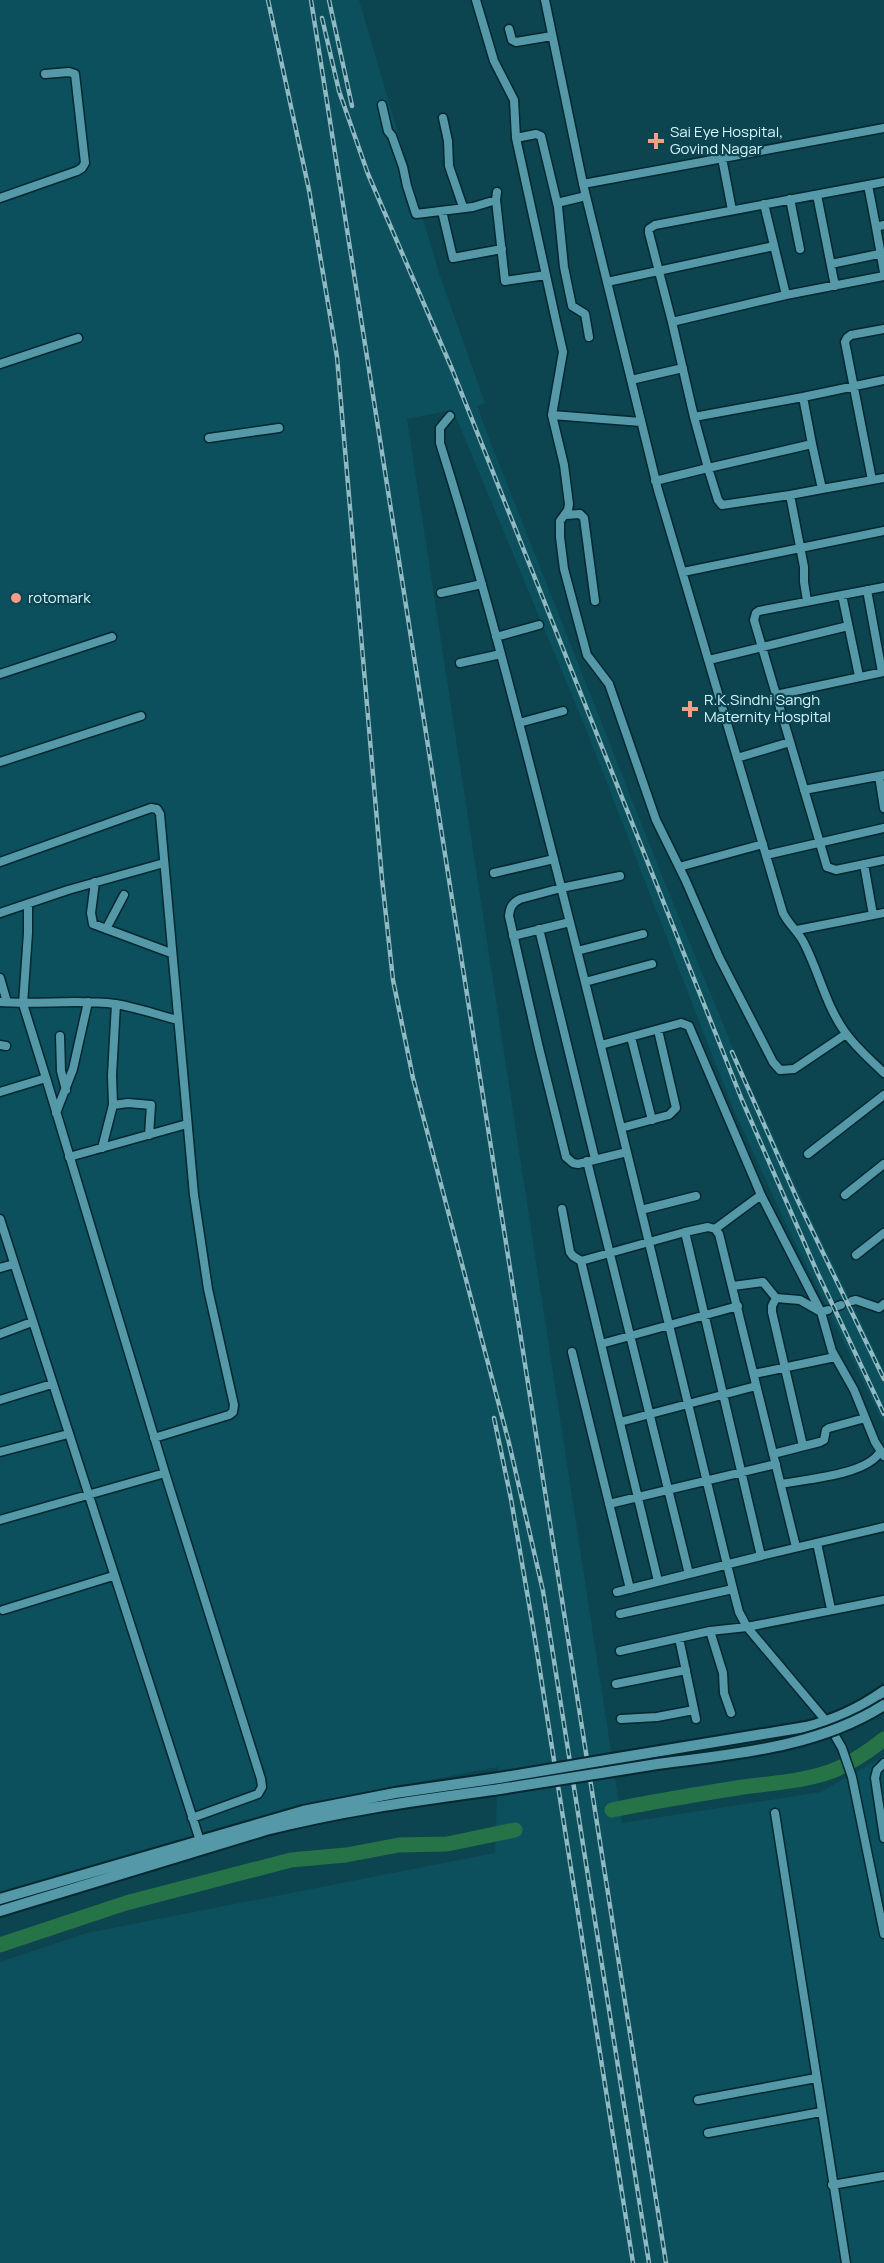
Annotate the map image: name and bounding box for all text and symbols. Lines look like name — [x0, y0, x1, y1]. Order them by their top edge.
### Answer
place label: Sai Eye Hospital, Govind Nagar — [670, 121, 783, 159]
marker: Sai Eye Hospital, Govind Nagar — [647, 132, 665, 150]
place label: rotomark — [28, 587, 91, 608]
marker: rotomark — [9, 591, 23, 605]
place label: R.K.Sindhi Sangh Maternity Hospital — [704, 689, 831, 727]
marker: R.K.Sindhi Sangh Maternity Hospital — [681, 700, 699, 718]

